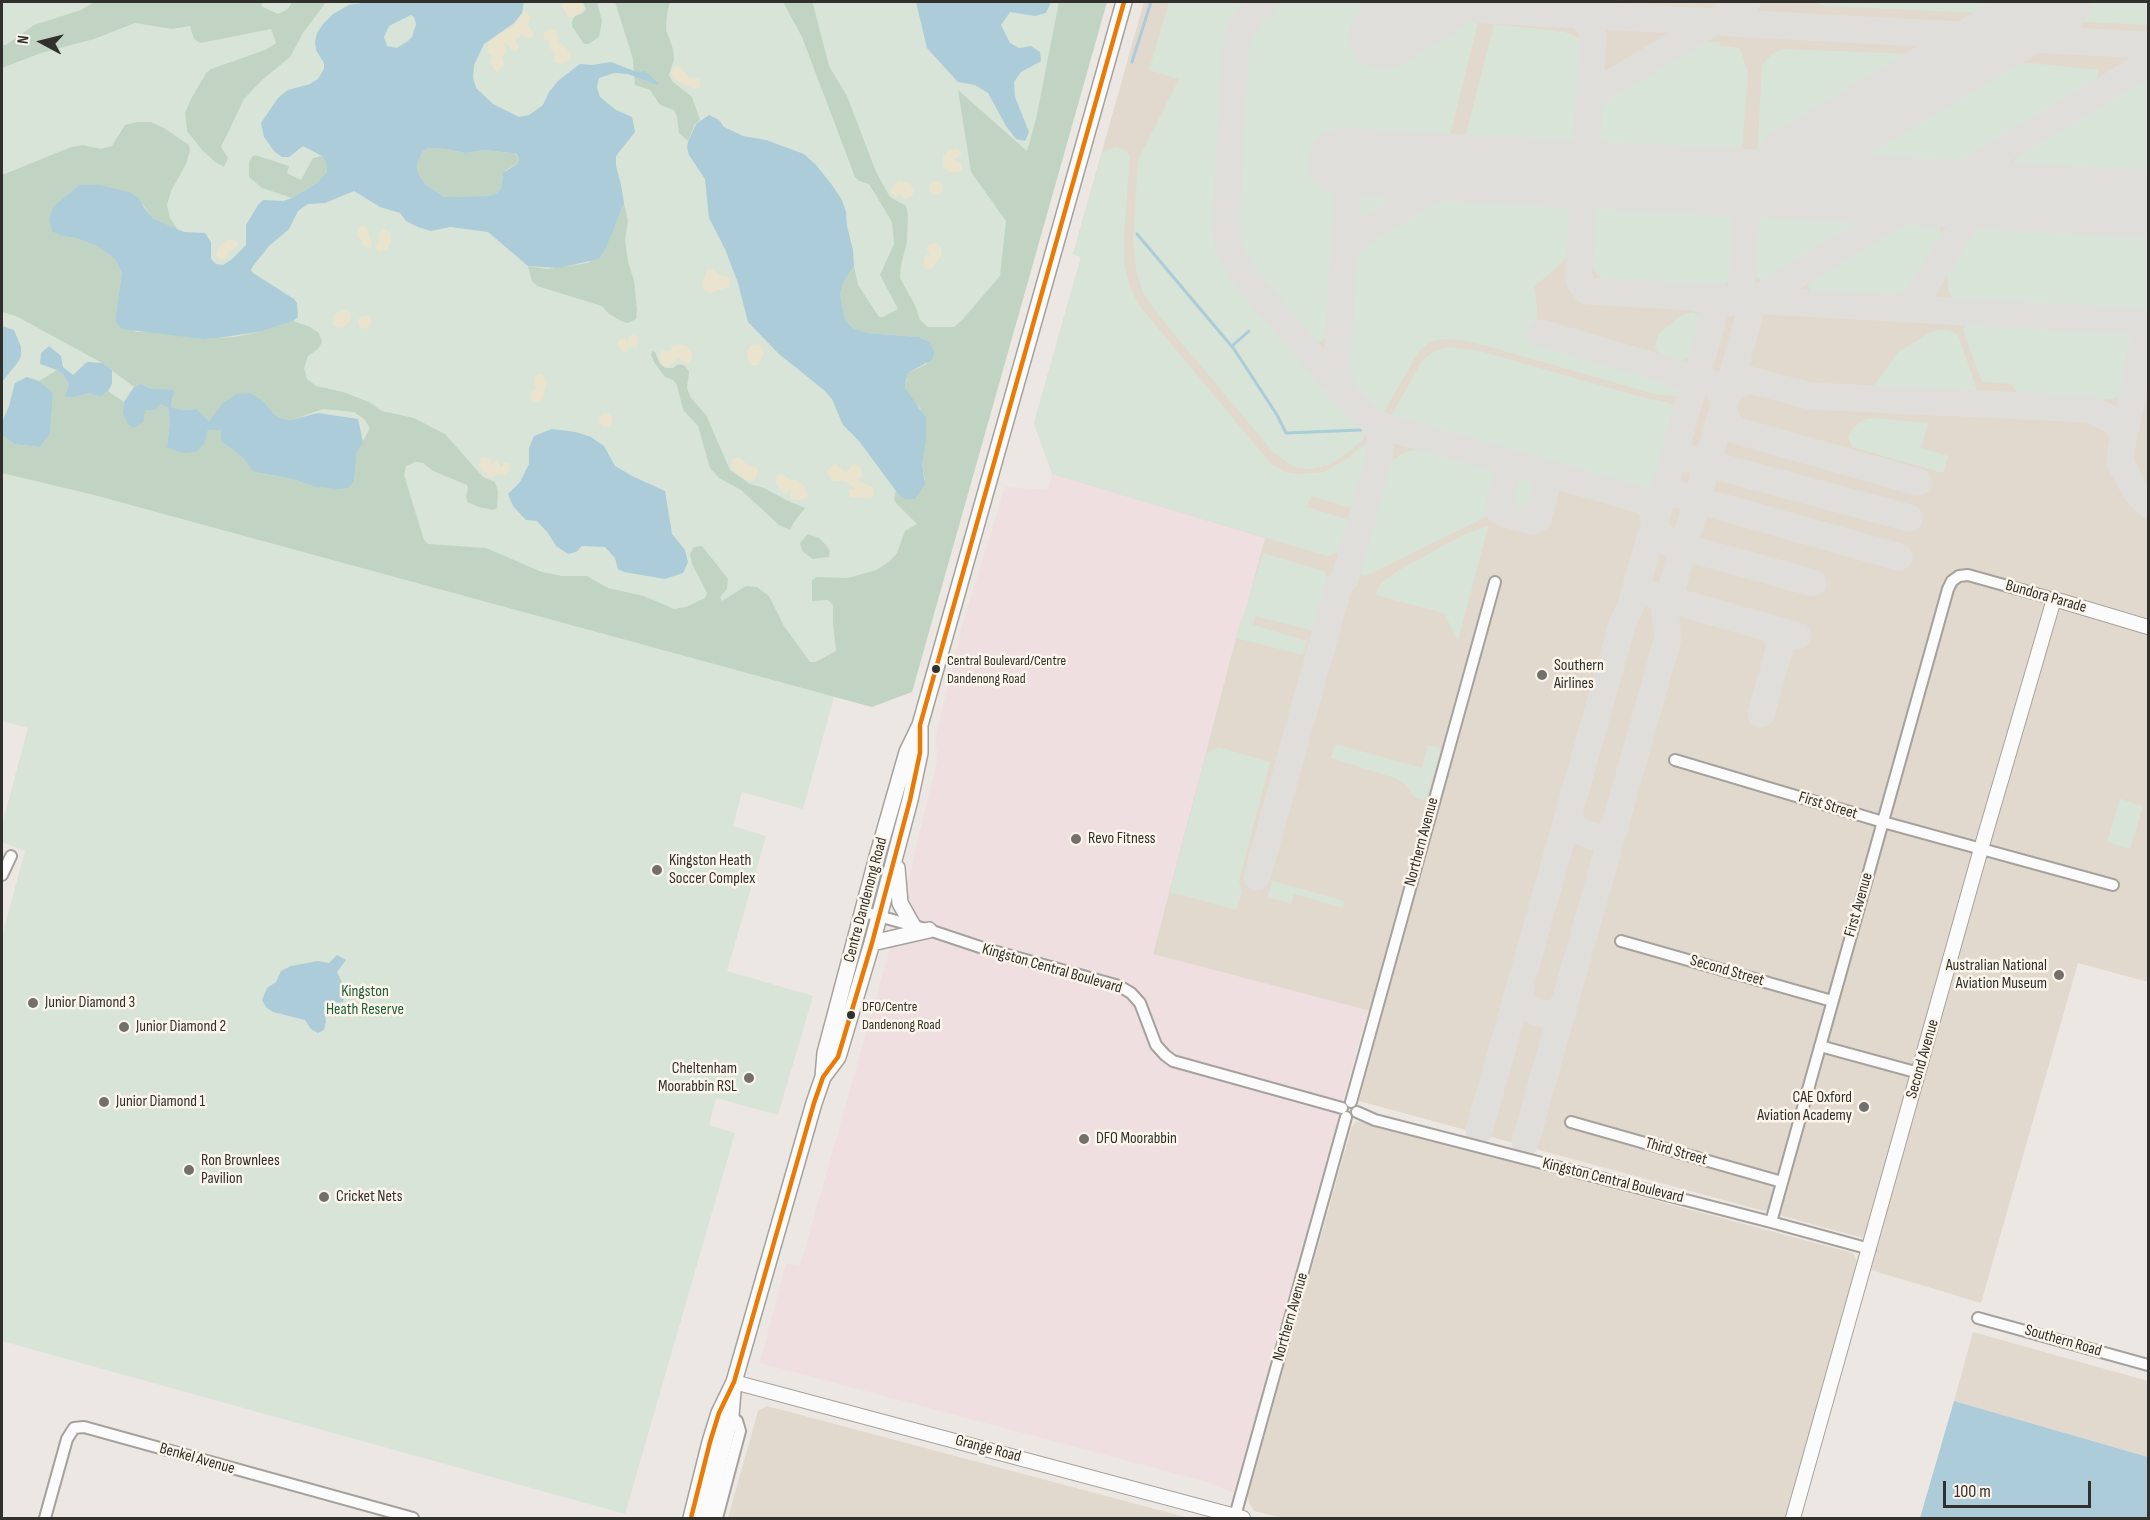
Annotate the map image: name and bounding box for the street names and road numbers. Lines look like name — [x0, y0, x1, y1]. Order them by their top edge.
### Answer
street label: Bundora Parade — [2003, 576, 2089, 618]
street label: First Street — [1796, 788, 1860, 824]
street label: Northern Avenue — [1401, 796, 1443, 888]
street label: Centre Dandenong Road — [840, 835, 892, 965]
street label: First Avenue — [1841, 871, 1877, 939]
street label: Kingston Central Boulevard — [980, 940, 1124, 998]
street label: Second Street — [1688, 951, 1766, 991]
street label: Second Avenue — [1903, 1017, 1943, 1101]
street label: Third Street — [1643, 1134, 1709, 1170]
street label: Kingston Central Boulevard — [1540, 1154, 1686, 1208]
street label: Northern Avenue — [1269, 1271, 1313, 1363]
street label: Southern Road — [2022, 1321, 2104, 1361]
street label: Grange Road — [953, 1431, 1023, 1467]
street label: Benkel Avenue — [157, 1439, 237, 1479]

